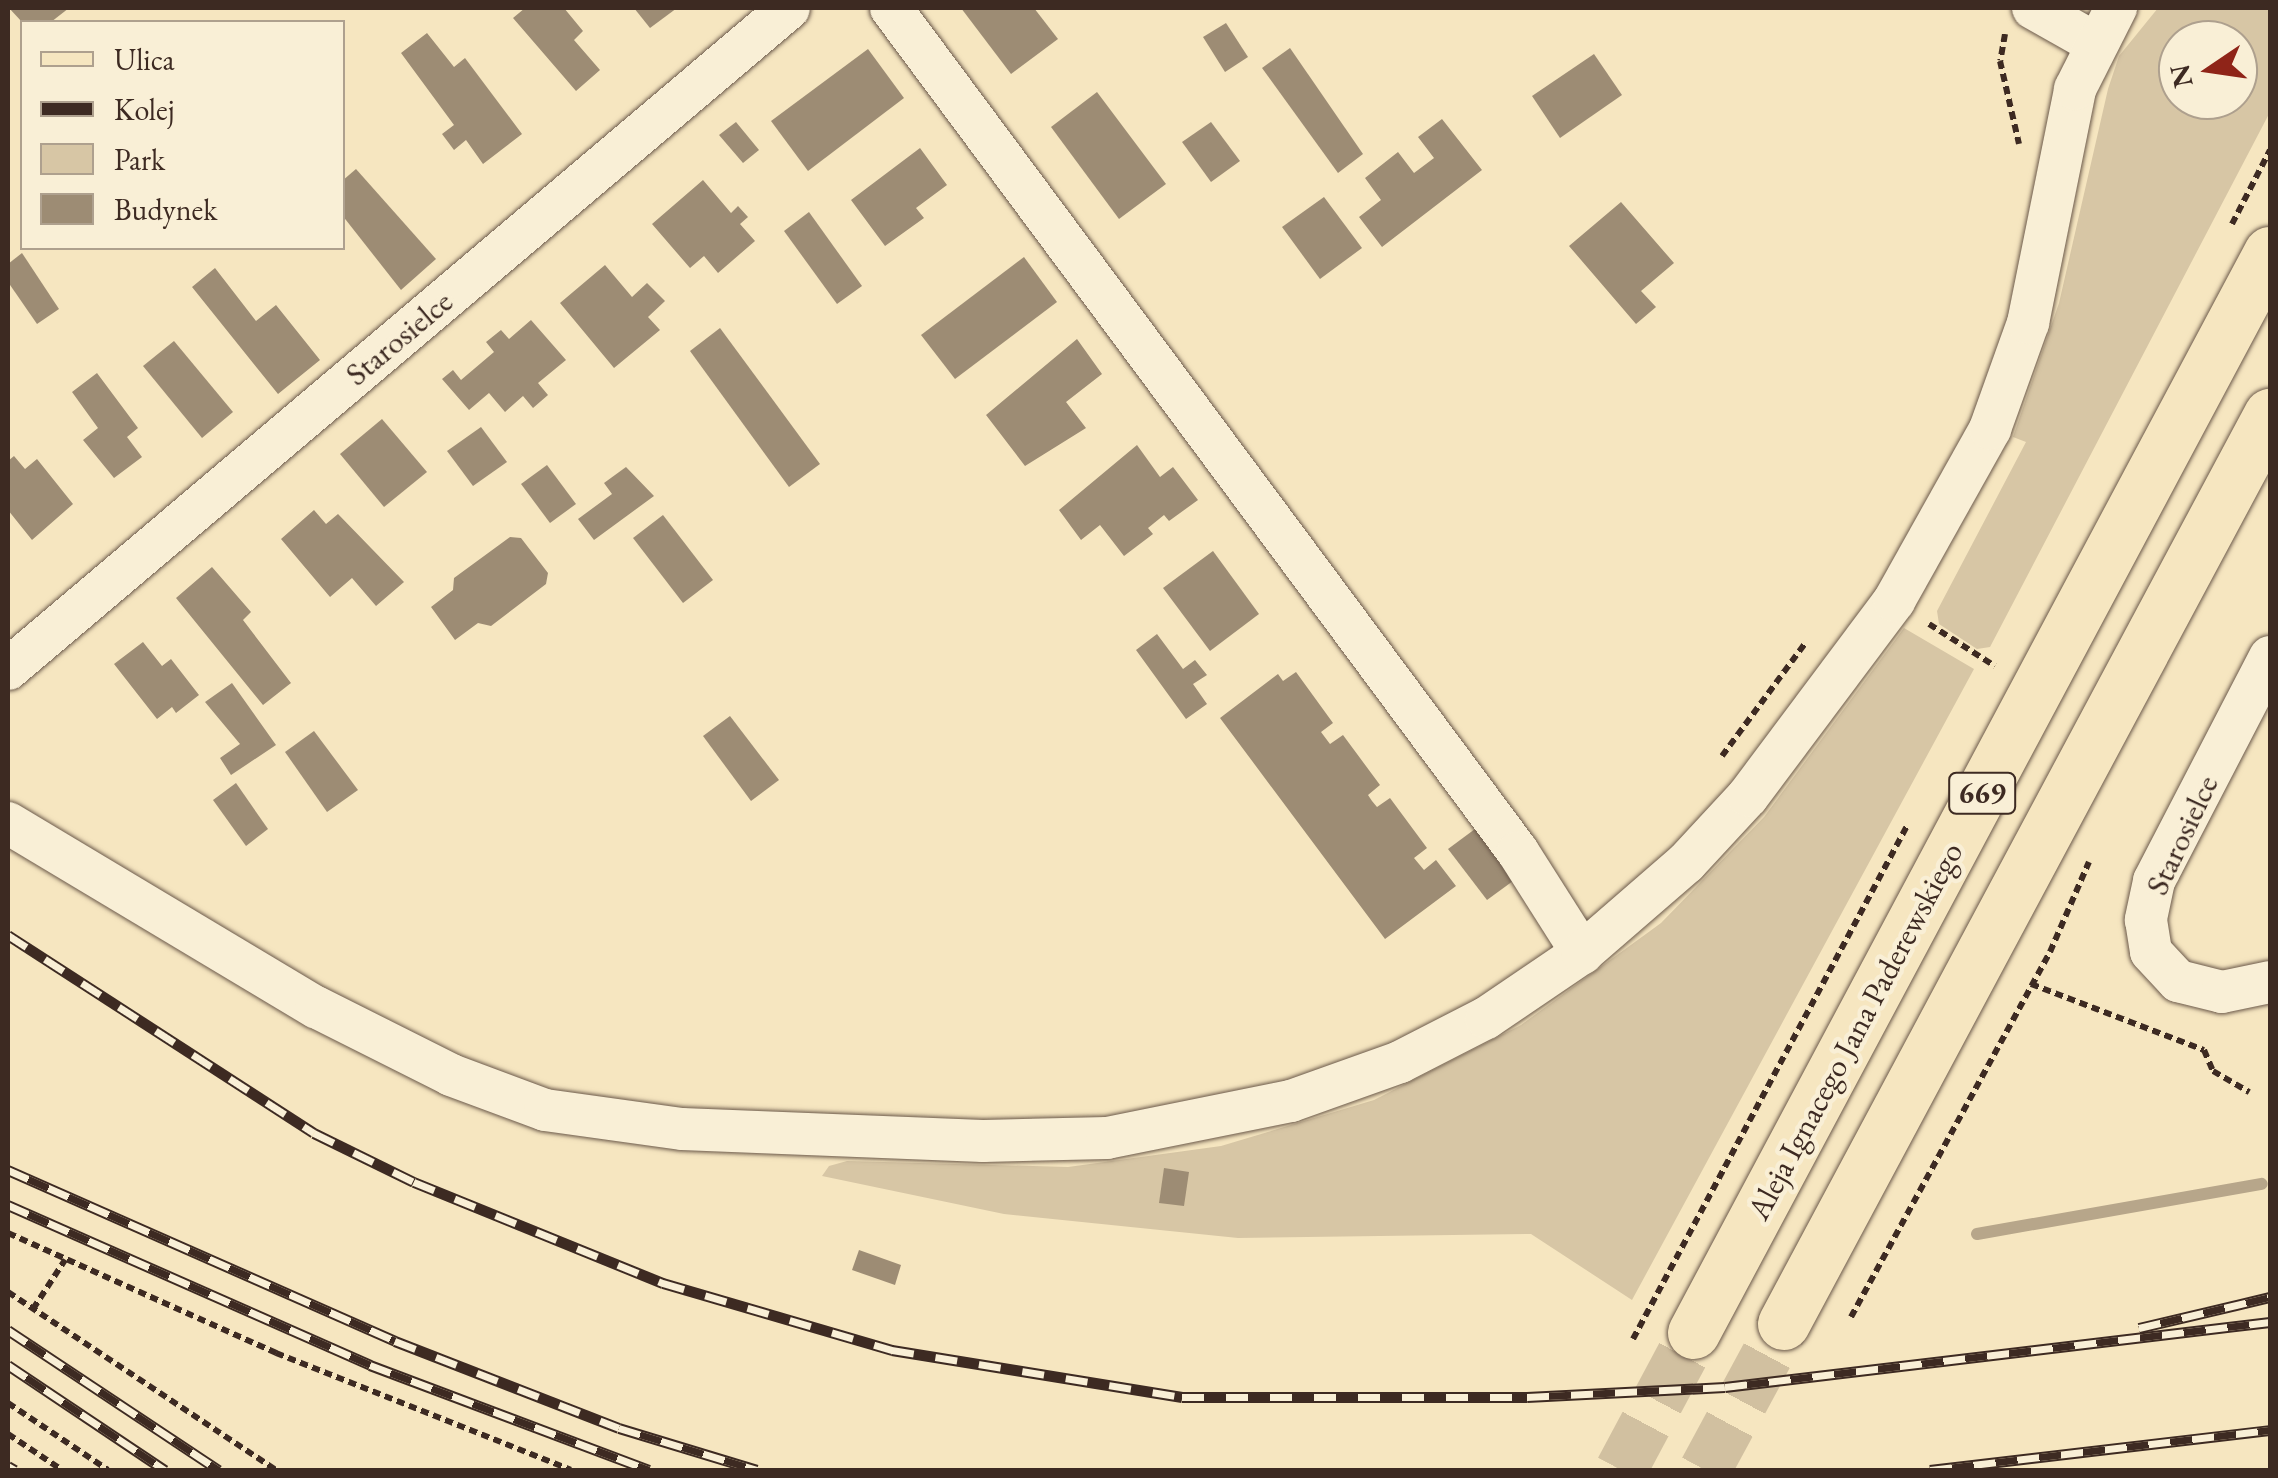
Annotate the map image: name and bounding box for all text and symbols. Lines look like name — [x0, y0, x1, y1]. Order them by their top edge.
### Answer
legend — [20, 20, 345, 250]
north arrow — [2158, 20, 2258, 120]
text: Ulica — [114, 40, 174, 79]
text: N — [2161, 61, 2201, 91]
text: Kolej — [114, 90, 175, 129]
text: Park — [114, 140, 165, 179]
text: Budynek — [114, 190, 217, 229]
street label: Starosielce — [338, 282, 460, 394]
road number: 669 — [1947, 768, 2017, 818]
street label: Starosielce — [2138, 769, 2226, 901]
street label: Aleja Ignacego Jana Paderewskiego — [1739, 836, 1971, 1226]

